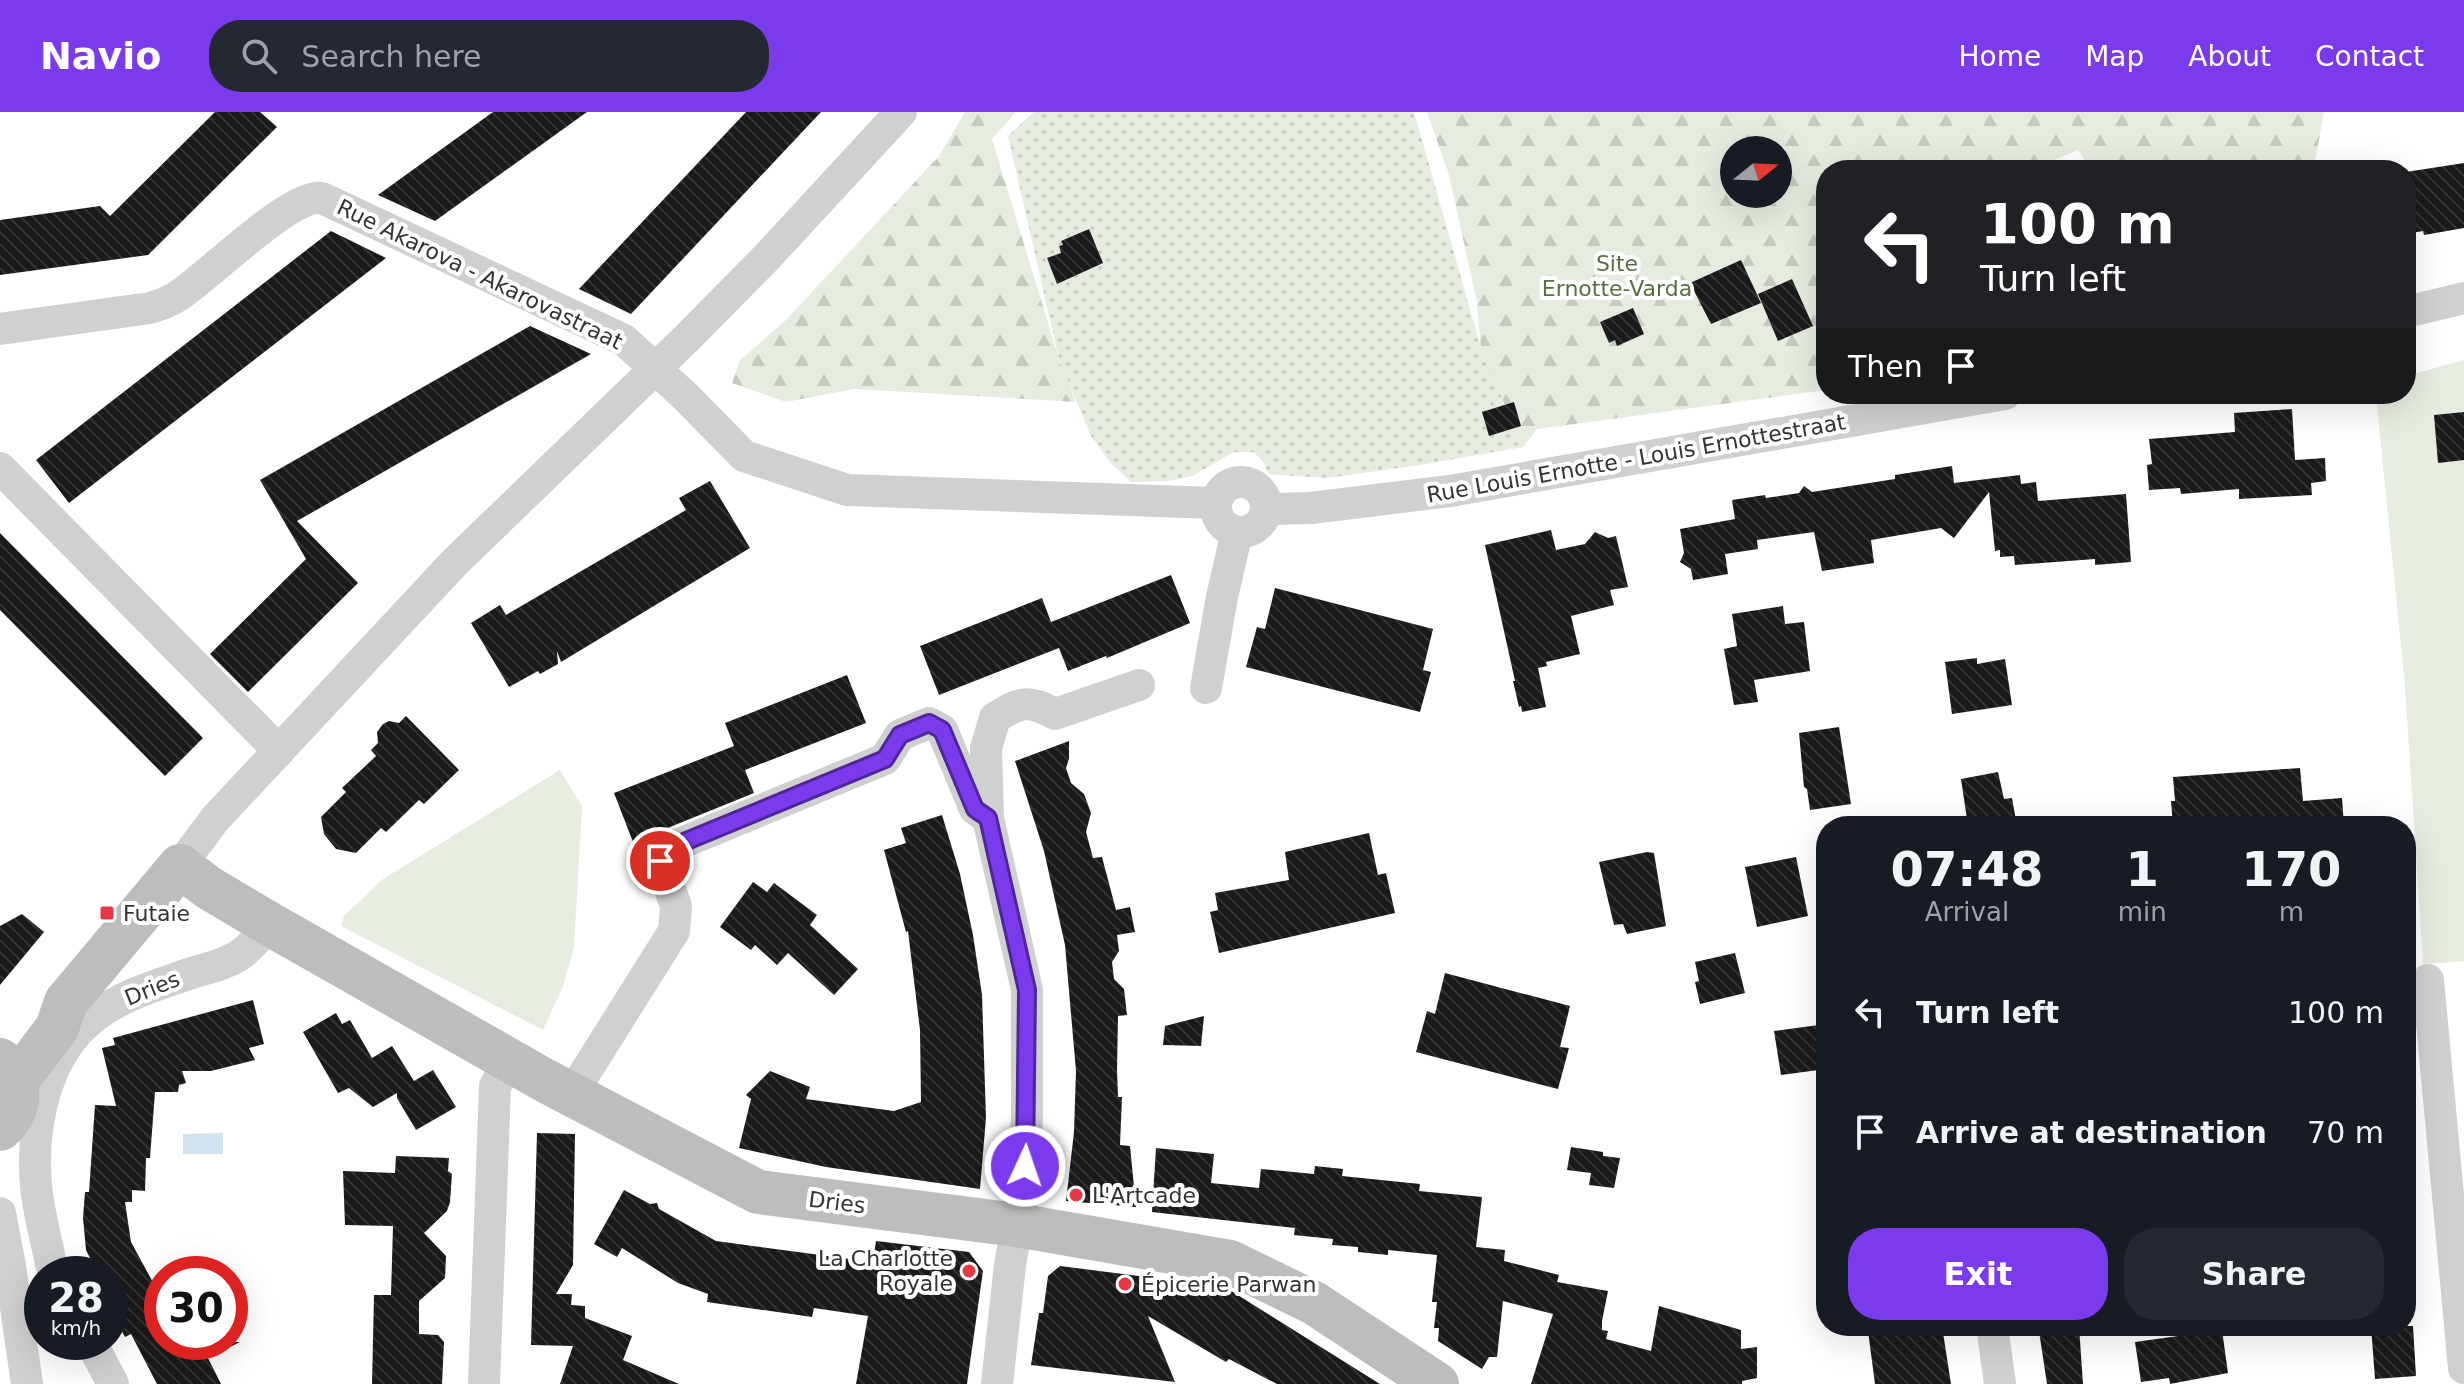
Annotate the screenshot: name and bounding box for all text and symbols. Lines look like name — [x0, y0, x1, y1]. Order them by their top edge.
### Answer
search box — [209, 20, 769, 92]
text: Navio — [40, 34, 161, 78]
icon: search — [237, 34, 281, 78]
text: Search here — [301, 39, 482, 74]
text: Home — [1958, 40, 2041, 73]
text: Map — [2085, 40, 2144, 73]
text: About — [2188, 40, 2271, 73]
text: Contact — [2315, 40, 2424, 73]
north arrow — [1720, 136, 1792, 208]
map controls — [1720, 136, 1792, 208]
text: 100 m — [1980, 191, 2175, 256]
icon: left — [1848, 192, 1952, 296]
street label: Rue Akarova - Akarovastraat — [333, 194, 627, 355]
park label: Site Ernotte-Varda — [1542, 251, 1692, 301]
text: Turn left — [1980, 258, 2126, 299]
icon: arrive — [1939, 344, 1983, 388]
text: Then — [1848, 349, 1923, 384]
street label: Rue Louis Ernotte - Louis Ernottestraat — [1425, 409, 1848, 508]
pin — [626, 827, 694, 895]
icon: arrive — [638, 839, 682, 883]
text: 07:48 — [1890, 841, 2043, 897]
text: 1 — [2126, 841, 2159, 897]
text: 170 — [2241, 841, 2341, 897]
text: Arrival — [1925, 897, 2009, 927]
text: min — [2118, 897, 2167, 927]
text: m — [2279, 897, 2304, 927]
place label: Futaie — [123, 901, 190, 926]
marker: Futaie — [98, 904, 116, 922]
street label: Dries — [121, 966, 183, 1011]
icon: left — [1848, 990, 1892, 1034]
text: Turn left — [1916, 995, 2059, 1030]
text: 100 m — [2288, 995, 2384, 1030]
icon: arrive — [1848, 1110, 1892, 1154]
text: Arrive at destination — [1916, 1115, 2267, 1150]
text: 70 m — [2307, 1115, 2384, 1150]
position arrow — [983, 1124, 1067, 1208]
place label: L'Artcade — [1092, 1183, 1196, 1208]
marker: L'Artcade — [1067, 1186, 1085, 1204]
street label: Dries — [807, 1187, 867, 1218]
button: Exit — [1848, 1228, 2108, 1320]
button: Share — [2124, 1228, 2384, 1320]
place label: La Charlotte Royale — [818, 1246, 953, 1296]
speed limit sign: 30 — [144, 1256, 248, 1360]
marker: La Charlotte Royale — [960, 1262, 978, 1280]
place label: Épicerie Parwan — [1141, 1272, 1317, 1297]
text: 28 — [48, 1275, 104, 1321]
marker: Épicerie Parwan — [1116, 1275, 1134, 1293]
text: km/h — [51, 1316, 101, 1340]

